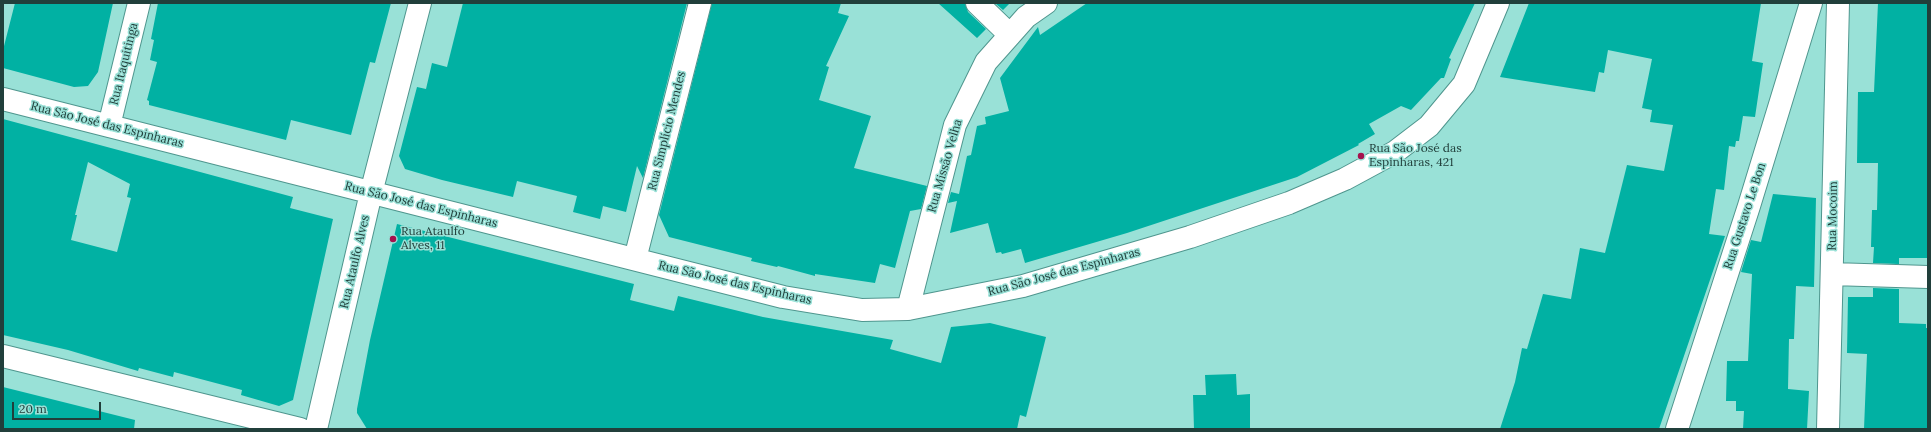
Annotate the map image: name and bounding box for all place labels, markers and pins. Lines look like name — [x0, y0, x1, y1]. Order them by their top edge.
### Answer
place label: Rua São José das Espinharas, 421 — [1369, 142, 1462, 170]
marker: Rua São José das Espinharas, 421 — [1356, 151, 1366, 161]
place label: Rua Ataulfo Alves, 11 — [401, 225, 465, 253]
marker: Rua Ataulfo Alves, 11 — [388, 234, 398, 244]

